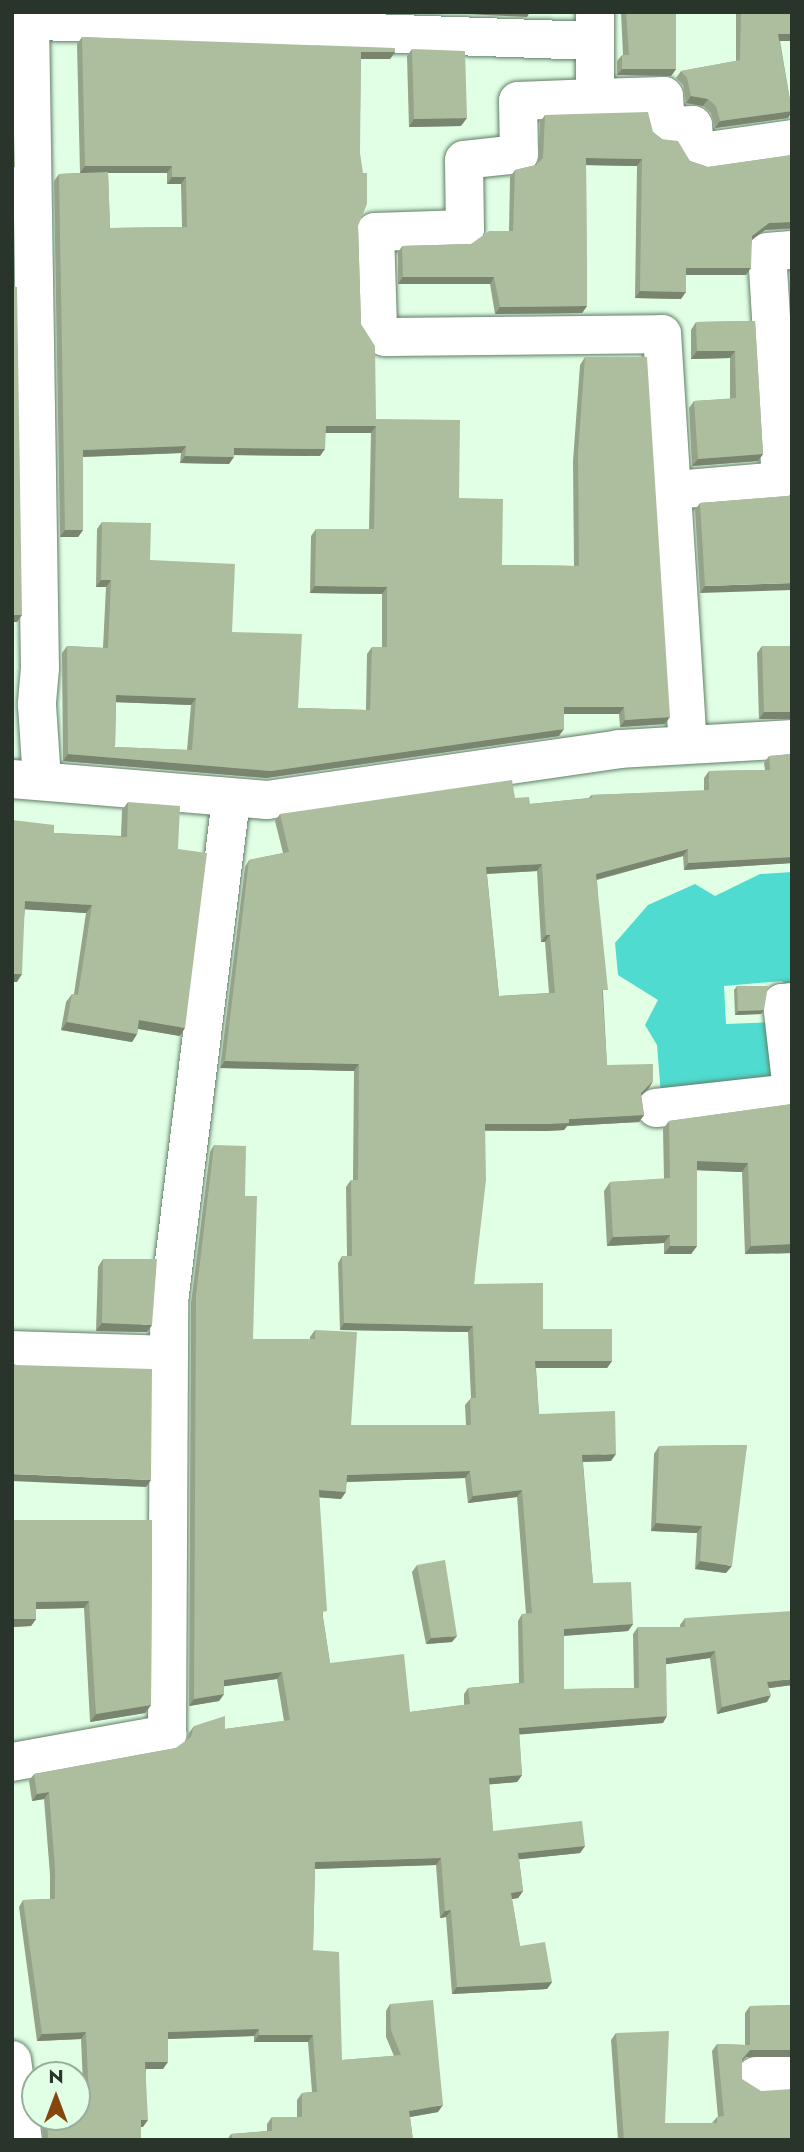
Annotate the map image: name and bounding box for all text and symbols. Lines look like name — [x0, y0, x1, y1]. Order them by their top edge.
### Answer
north arrow — [21, 2061, 91, 2131]
text: N — [48, 2063, 64, 2090]

